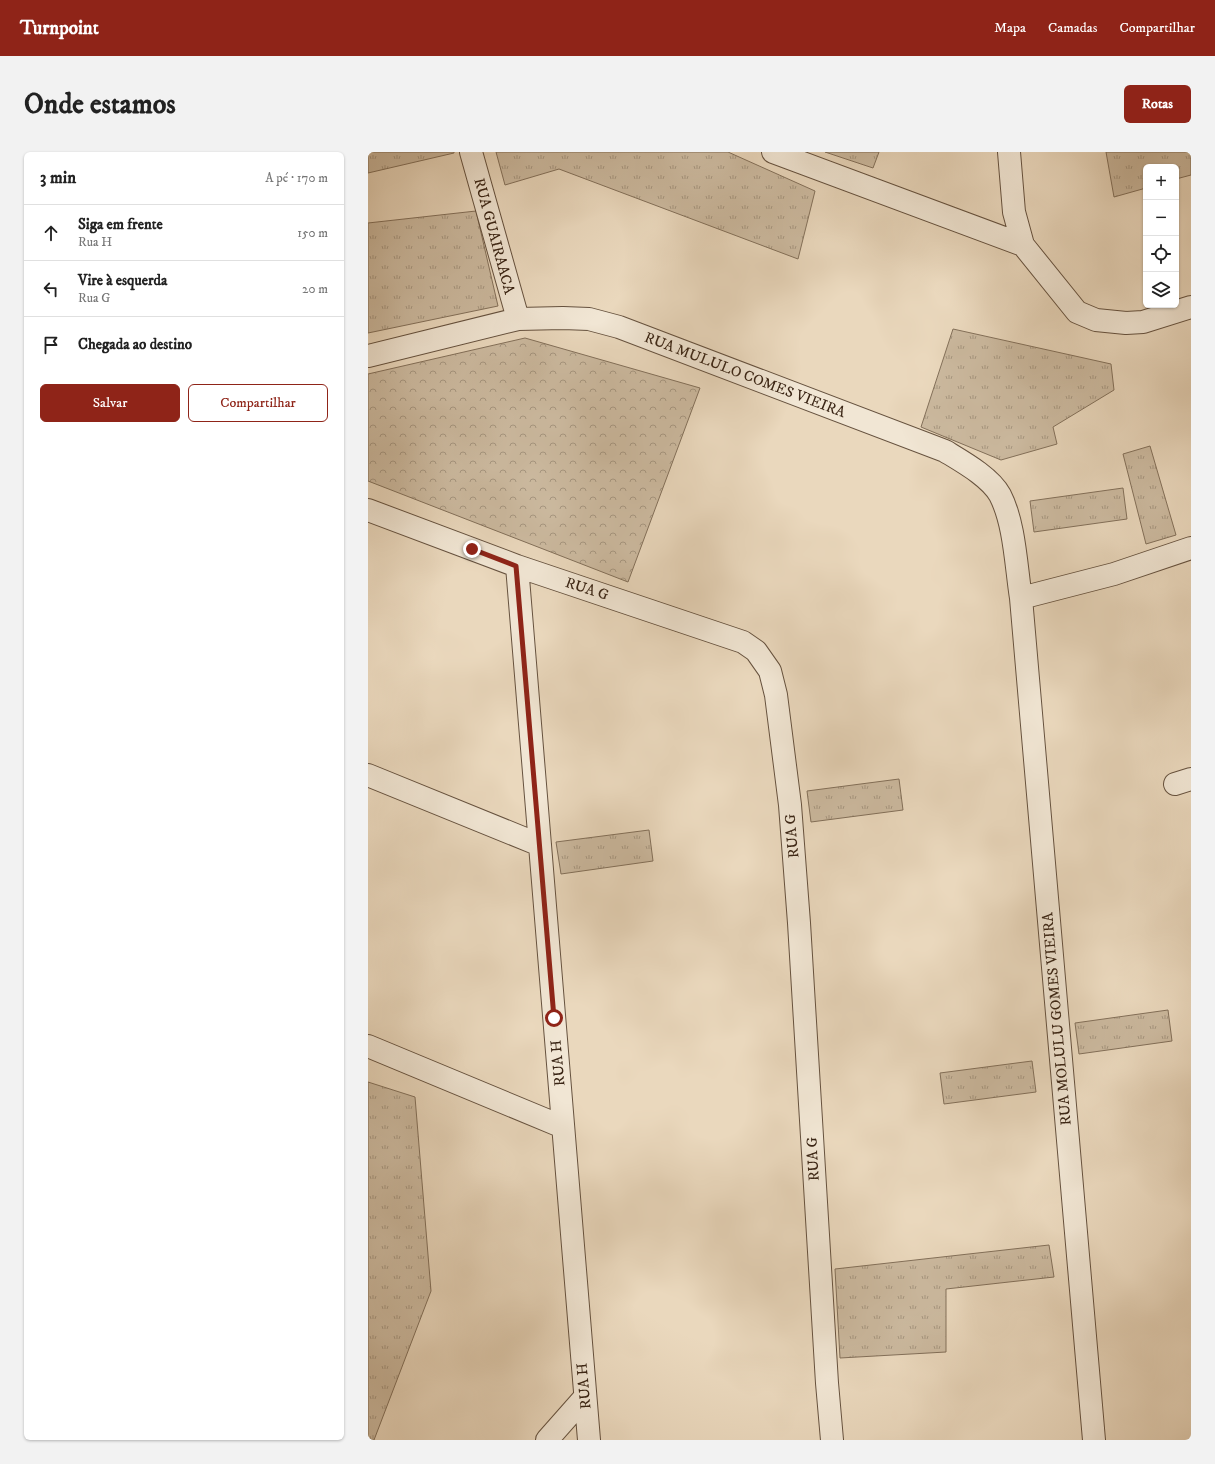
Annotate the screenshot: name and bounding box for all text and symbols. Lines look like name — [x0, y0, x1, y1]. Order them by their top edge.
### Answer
text: Turnpoint — [20, 17, 99, 40]
text: Mapa — [994, 19, 1026, 37]
text: Camadas — [1048, 19, 1097, 37]
text: Compartilhar — [1119, 19, 1195, 37]
button: Rotas — [1124, 85, 1191, 123]
text: Onde estamos — [24, 87, 176, 122]
map controls — [1143, 164, 1179, 308]
button: + — [1143, 164, 1179, 200]
text: 3 min — [40, 167, 76, 189]
text: A pé · 170 m — [265, 170, 328, 186]
street label: RUA GUAIRAACA — [469, 176, 519, 297]
button: − — [1143, 200, 1179, 236]
text: Siga em frente — [78, 215, 163, 234]
icon: ahead — [40, 222, 62, 244]
text: 150 m — [297, 225, 328, 241]
text: Rua H — [78, 234, 112, 250]
button: locate — [1143, 236, 1179, 272]
text: Vire à esquerda — [78, 271, 167, 290]
button: layers — [1143, 272, 1179, 308]
icon: left — [40, 278, 62, 300]
text: 20 m — [302, 281, 328, 297]
text: Rua G — [78, 290, 110, 306]
street label: RUA MULULO COMES VIEIRA — [642, 328, 849, 422]
icon: arrive — [40, 334, 62, 356]
text: Chegada ao destino — [78, 335, 192, 354]
button: Salvar — [40, 384, 180, 422]
button: Compartilhar — [188, 384, 328, 422]
route end — [463, 540, 481, 558]
street label: RUA G — [563, 573, 611, 605]
street label: RUA G — [781, 813, 803, 859]
street label: RUA MOLULU GOMES VIEIRA — [1038, 911, 1076, 1126]
route start — [545, 1009, 563, 1027]
street label: RUA H — [547, 1039, 569, 1087]
street label: RUA G — [802, 1136, 824, 1182]
street label: RUA H — [573, 1362, 595, 1410]

